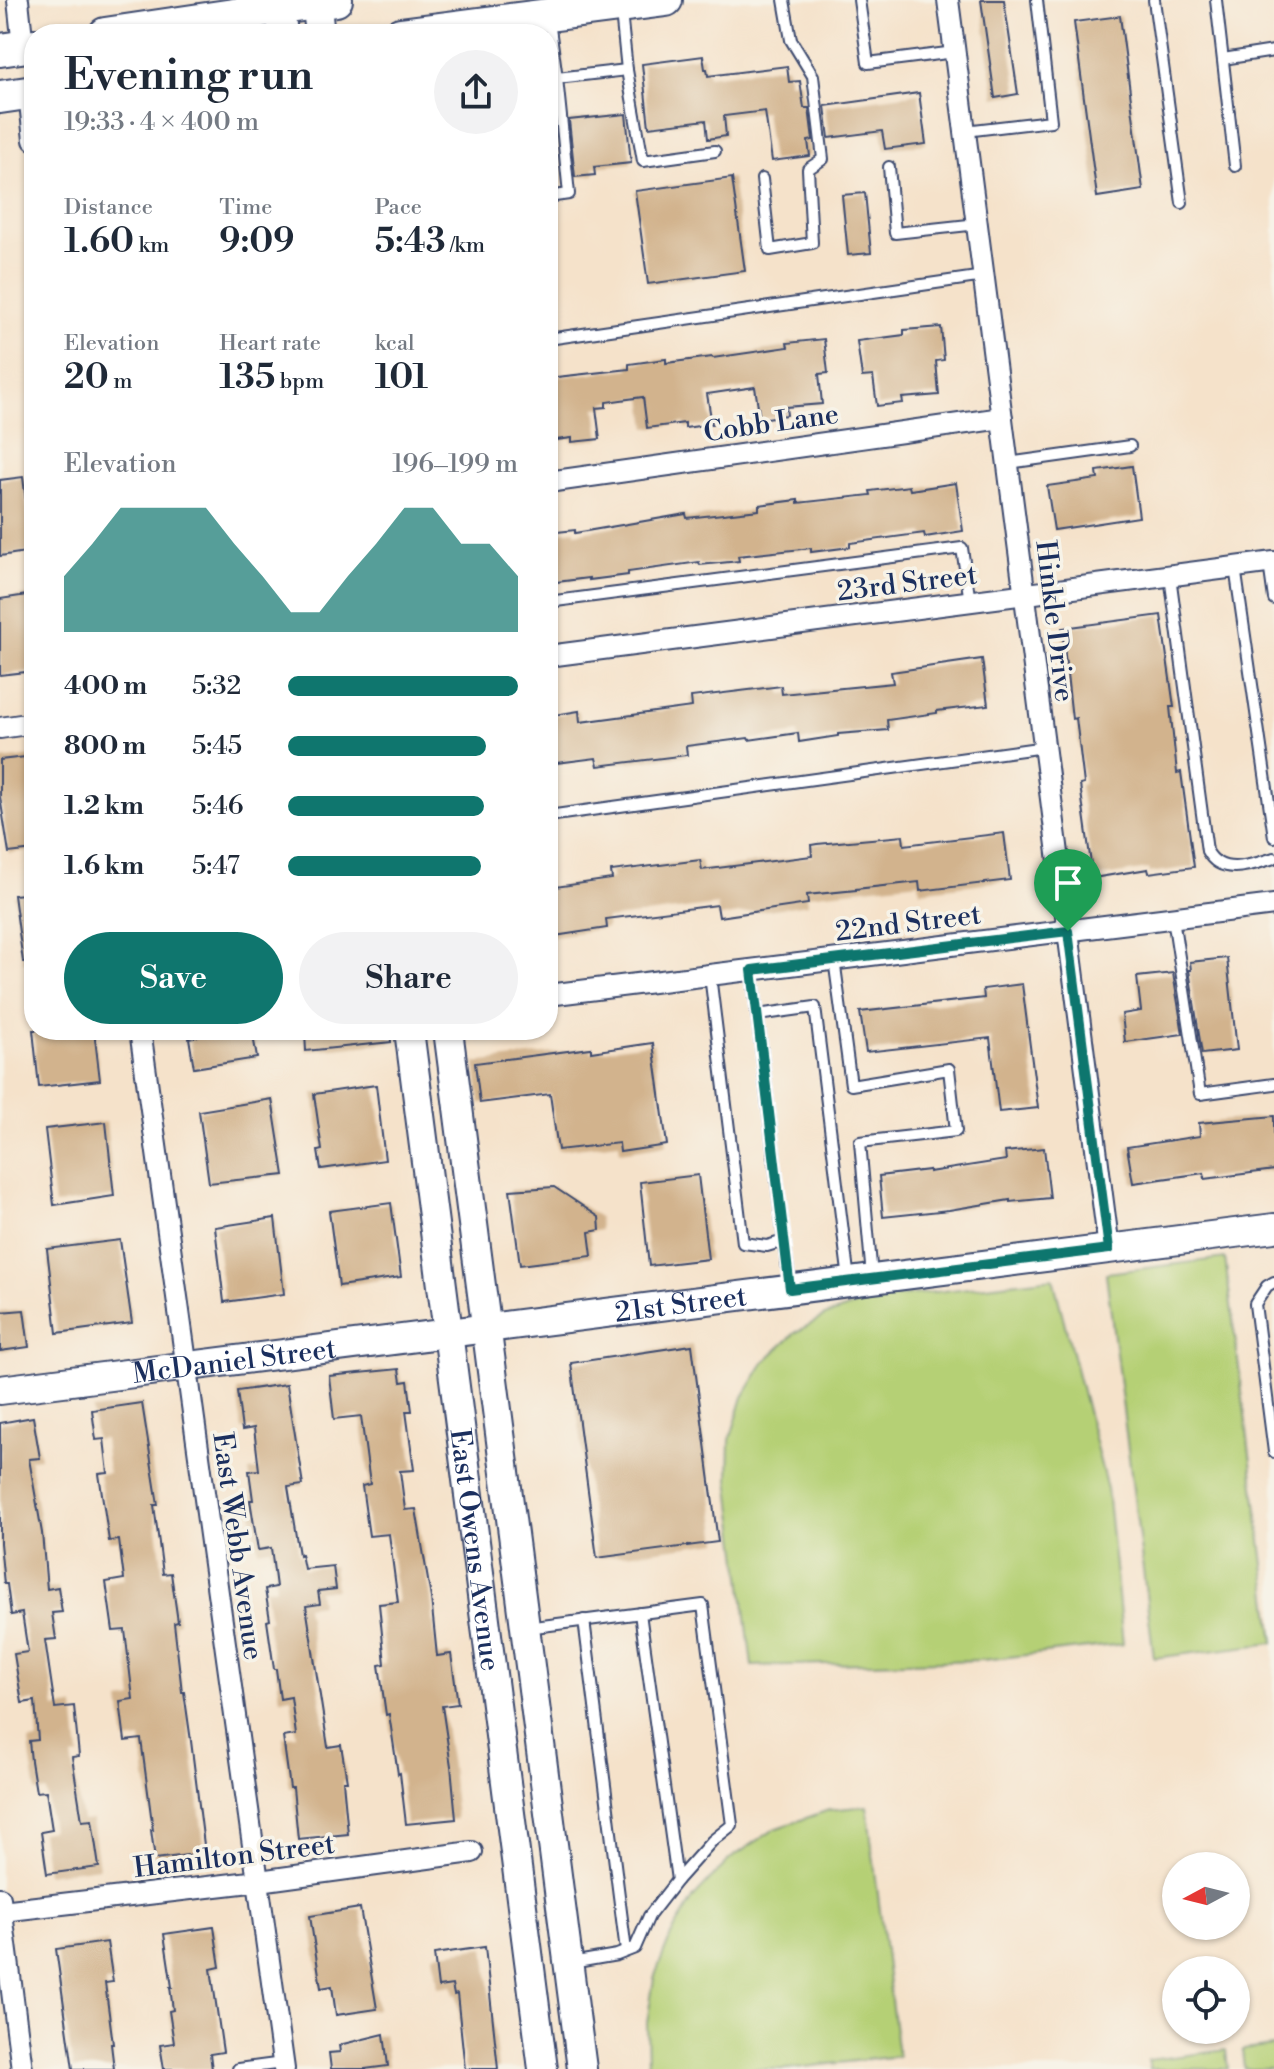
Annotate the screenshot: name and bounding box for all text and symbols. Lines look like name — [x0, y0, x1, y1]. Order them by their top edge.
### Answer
text: Evening run — [64, 48, 313, 103]
button: share — [434, 50, 518, 134]
text: 19:33 · 4 × 400 m — [64, 106, 259, 138]
text: Distance — [64, 194, 153, 221]
text: Time — [219, 194, 272, 221]
text: Pace — [375, 194, 422, 221]
text: 1.60 — [64, 221, 134, 263]
text: 9:09 — [219, 221, 294, 263]
text: 5:43 — [375, 221, 446, 263]
text: km — [134, 232, 169, 259]
text: /km — [446, 232, 485, 259]
text: Elevation — [64, 330, 159, 357]
text: Heart rate — [219, 330, 321, 357]
text: kcal — [375, 330, 415, 357]
text: 20 — [64, 357, 109, 399]
text: 135 — [219, 357, 275, 399]
text: 101 — [375, 357, 428, 399]
text: m — [109, 368, 132, 395]
text: bpm — [275, 368, 324, 395]
street label: Cobb Lane — [701, 397, 841, 450]
text: Elevation — [64, 448, 177, 480]
text: 196–199 m — [392, 448, 518, 480]
street label: Hinkle Drive — [1027, 538, 1082, 704]
street label: 23rd Street — [835, 558, 979, 609]
text: 400 m — [64, 670, 147, 702]
text: 5:32 — [192, 670, 241, 702]
text: 800 m — [64, 730, 146, 762]
text: 5:45 — [192, 730, 242, 762]
text: 1.2 km — [64, 790, 144, 822]
text: 5:46 — [192, 790, 243, 822]
pin — [1034, 849, 1102, 931]
text: 1.6 km — [64, 850, 144, 882]
text: 5:47 — [192, 850, 240, 882]
icon: arrive — [1046, 861, 1090, 905]
street label: 22nd Street — [833, 897, 983, 950]
button: Save — [64, 932, 283, 1024]
button: Share — [299, 932, 518, 1024]
street label: 21st Street — [613, 1279, 749, 1331]
street label: McDaniel Street — [130, 1331, 338, 1392]
street label: East Owens Avenue — [442, 1427, 507, 1673]
street label: East Webb Avenue — [204, 1430, 271, 1662]
street label: Hamilton Street — [132, 1827, 337, 1886]
north arrow — [1162, 1852, 1250, 1940]
map controls — [1162, 1852, 1250, 2044]
button: locate — [1162, 1956, 1250, 2044]

